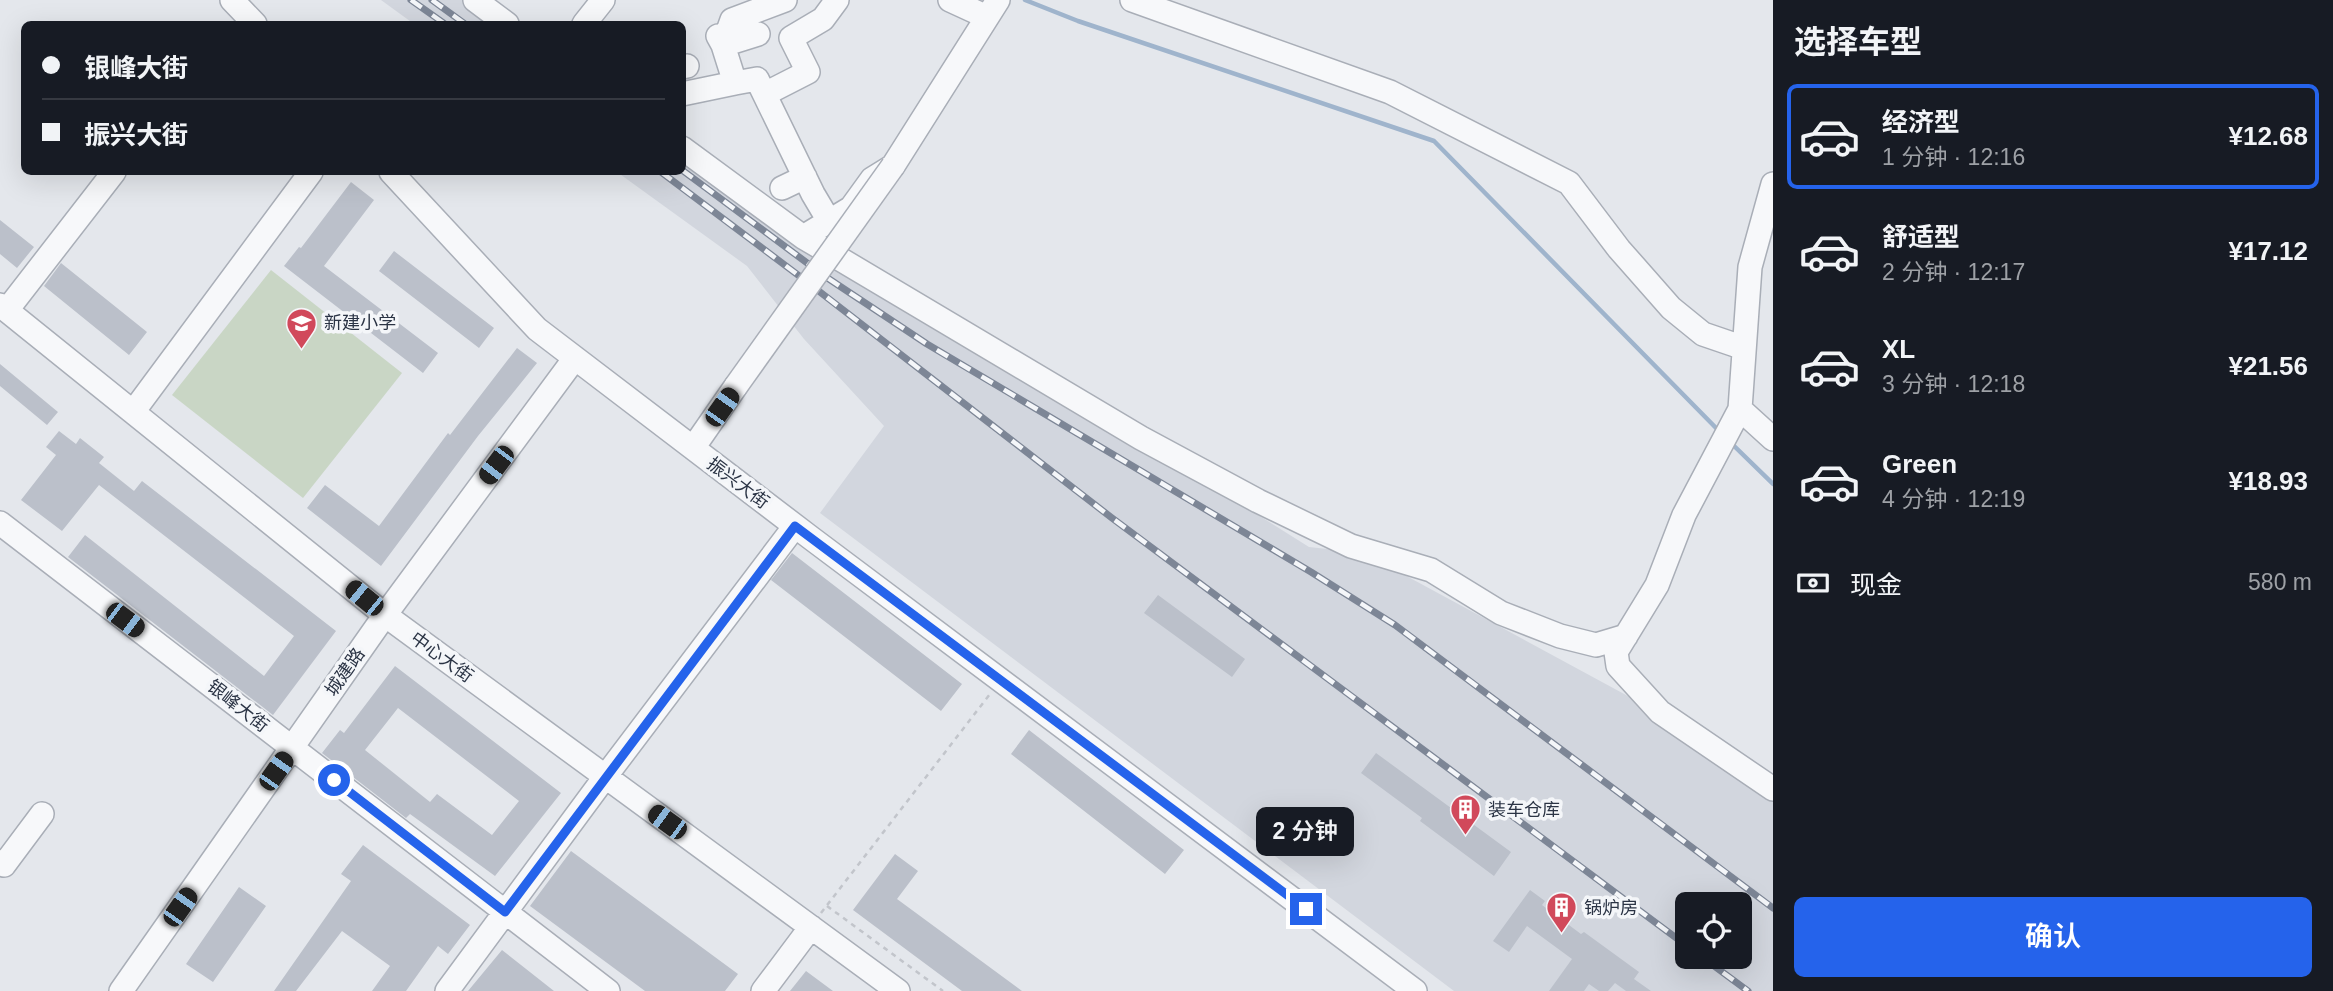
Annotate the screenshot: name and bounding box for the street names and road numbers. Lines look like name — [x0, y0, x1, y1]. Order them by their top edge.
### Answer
street label: 振兴大街 — [703, 453, 773, 513]
street label: 中心大街 — [407, 628, 477, 686]
street label: 城建路 — [321, 644, 369, 700]
street label: 银峰大街 — [203, 676, 273, 736]

